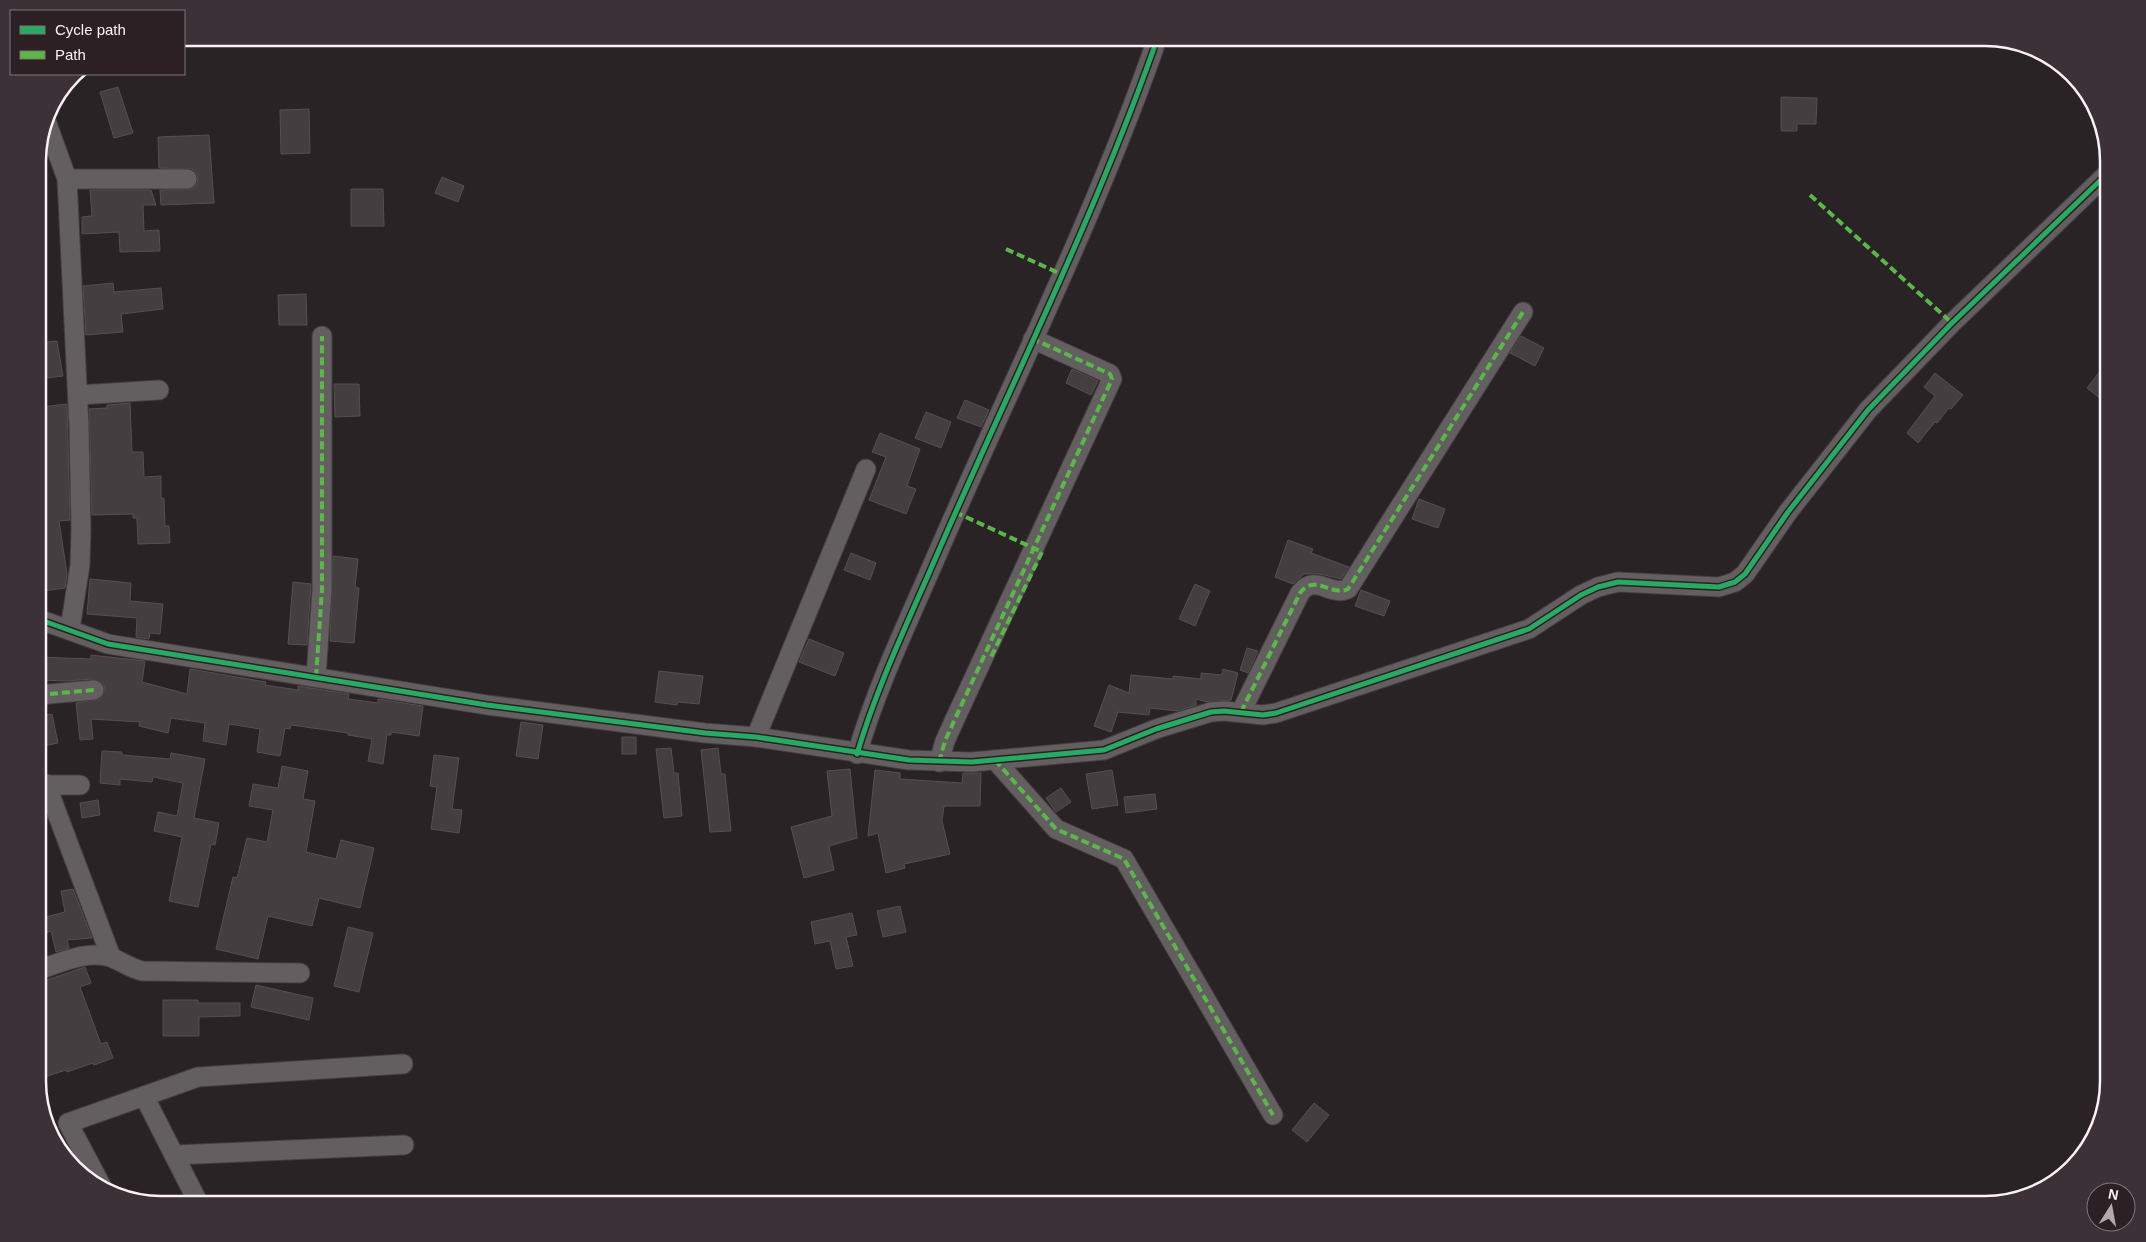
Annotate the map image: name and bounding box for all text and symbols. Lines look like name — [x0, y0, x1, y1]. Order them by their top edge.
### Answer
legend — [10, 10, 185, 75]
text: Cycle path — [55, 21, 126, 38]
text: Path — [55, 46, 86, 63]
north arrow — [2086, 1182, 2136, 1232]
text: N — [2107, 1185, 2120, 1203]

